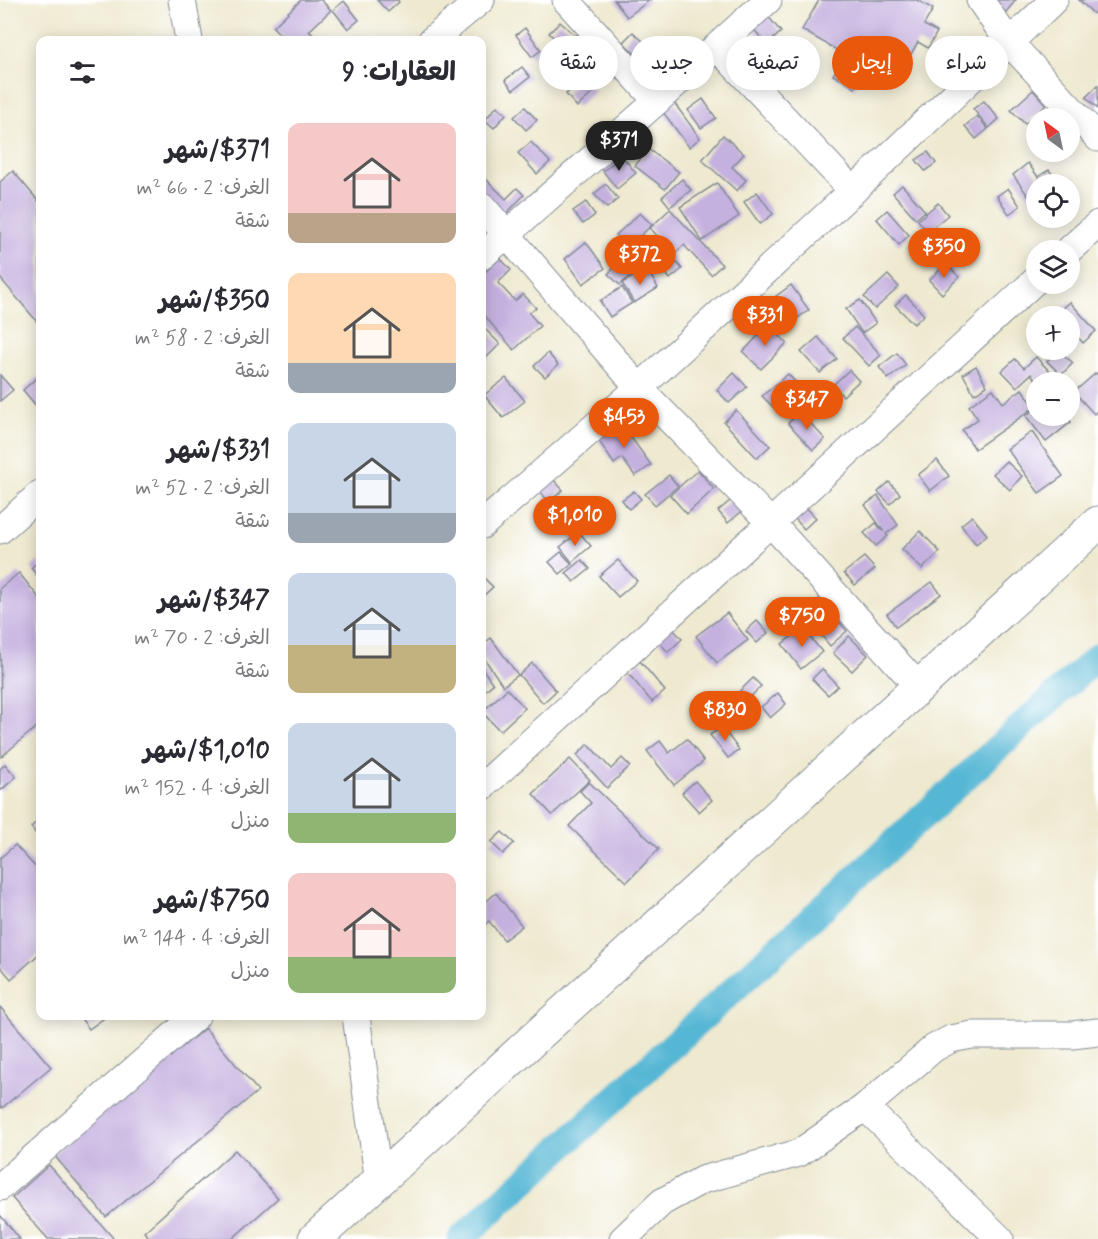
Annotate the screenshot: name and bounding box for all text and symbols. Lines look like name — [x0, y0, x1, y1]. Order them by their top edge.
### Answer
chip: شقة — [539, 36, 618, 90]
chip: جديد — [630, 36, 714, 90]
chip: تصفية — [726, 36, 820, 90]
chip: إيجار — [832, 36, 913, 90]
chip: شراء — [925, 36, 1008, 90]
icon: filters — [66, 56, 99, 89]
text: العقارات: 9 — [342, 56, 456, 90]
north arrow — [1026, 108, 1080, 162]
map controls — [1026, 108, 1080, 426]
pin: $371 — [583, 121, 655, 172]
text: $371 — [600, 127, 638, 154]
text: $371/شهر — [165, 134, 270, 168]
icon: home — [336, 147, 408, 219]
button: locate — [1026, 174, 1080, 228]
text: الغرف: 2 · 66 m² — [136, 175, 270, 202]
text: شقة — [235, 208, 270, 235]
pin: $350 — [908, 228, 980, 279]
text: $350 — [922, 234, 966, 261]
pin: $372 — [604, 235, 676, 286]
button: layers — [1026, 240, 1080, 294]
text: $372 — [619, 241, 661, 268]
text: $350/شهر — [159, 284, 270, 318]
pin: $331 — [729, 296, 801, 347]
icon: home — [336, 297, 408, 369]
text: $331 — [746, 302, 784, 329]
button: + — [1026, 306, 1080, 360]
text: الغرف: 2 · 58 m² — [135, 325, 270, 352]
text: شقة — [235, 358, 270, 385]
button: − — [1026, 372, 1080, 426]
pin: $347 — [771, 380, 843, 431]
text: $347 — [785, 386, 829, 413]
pin: $453 — [588, 398, 660, 449]
text: $453 — [603, 404, 645, 431]
text: $331/شهر — [167, 434, 270, 468]
icon: home — [336, 447, 408, 519]
text: الغرف: 2 · 52 m² — [135, 475, 270, 502]
pin: $1,010 — [526, 496, 624, 547]
text: $1,010 — [547, 502, 603, 529]
text: شقة — [235, 508, 270, 535]
text: $347/شهر — [158, 584, 270, 618]
icon: home — [336, 597, 408, 669]
pin: $750 — [766, 597, 838, 648]
text: $750 — [779, 603, 825, 630]
text: الغرف: 2 · 70 m² — [134, 625, 270, 652]
text: شقة — [235, 658, 270, 685]
pin: $830 — [689, 691, 761, 742]
text: $830 — [703, 697, 747, 724]
text: $1,010/شهر — [143, 734, 270, 768]
icon: home — [336, 747, 408, 819]
text: الغرف: 4 · 152 m² — [124, 775, 270, 802]
text: منزل — [231, 808, 270, 835]
text: $750/شهر — [155, 884, 270, 918]
icon: home — [336, 897, 408, 969]
text: الغرف: 4 · 144 m² — [123, 925, 270, 952]
text: منزل — [231, 958, 270, 985]

